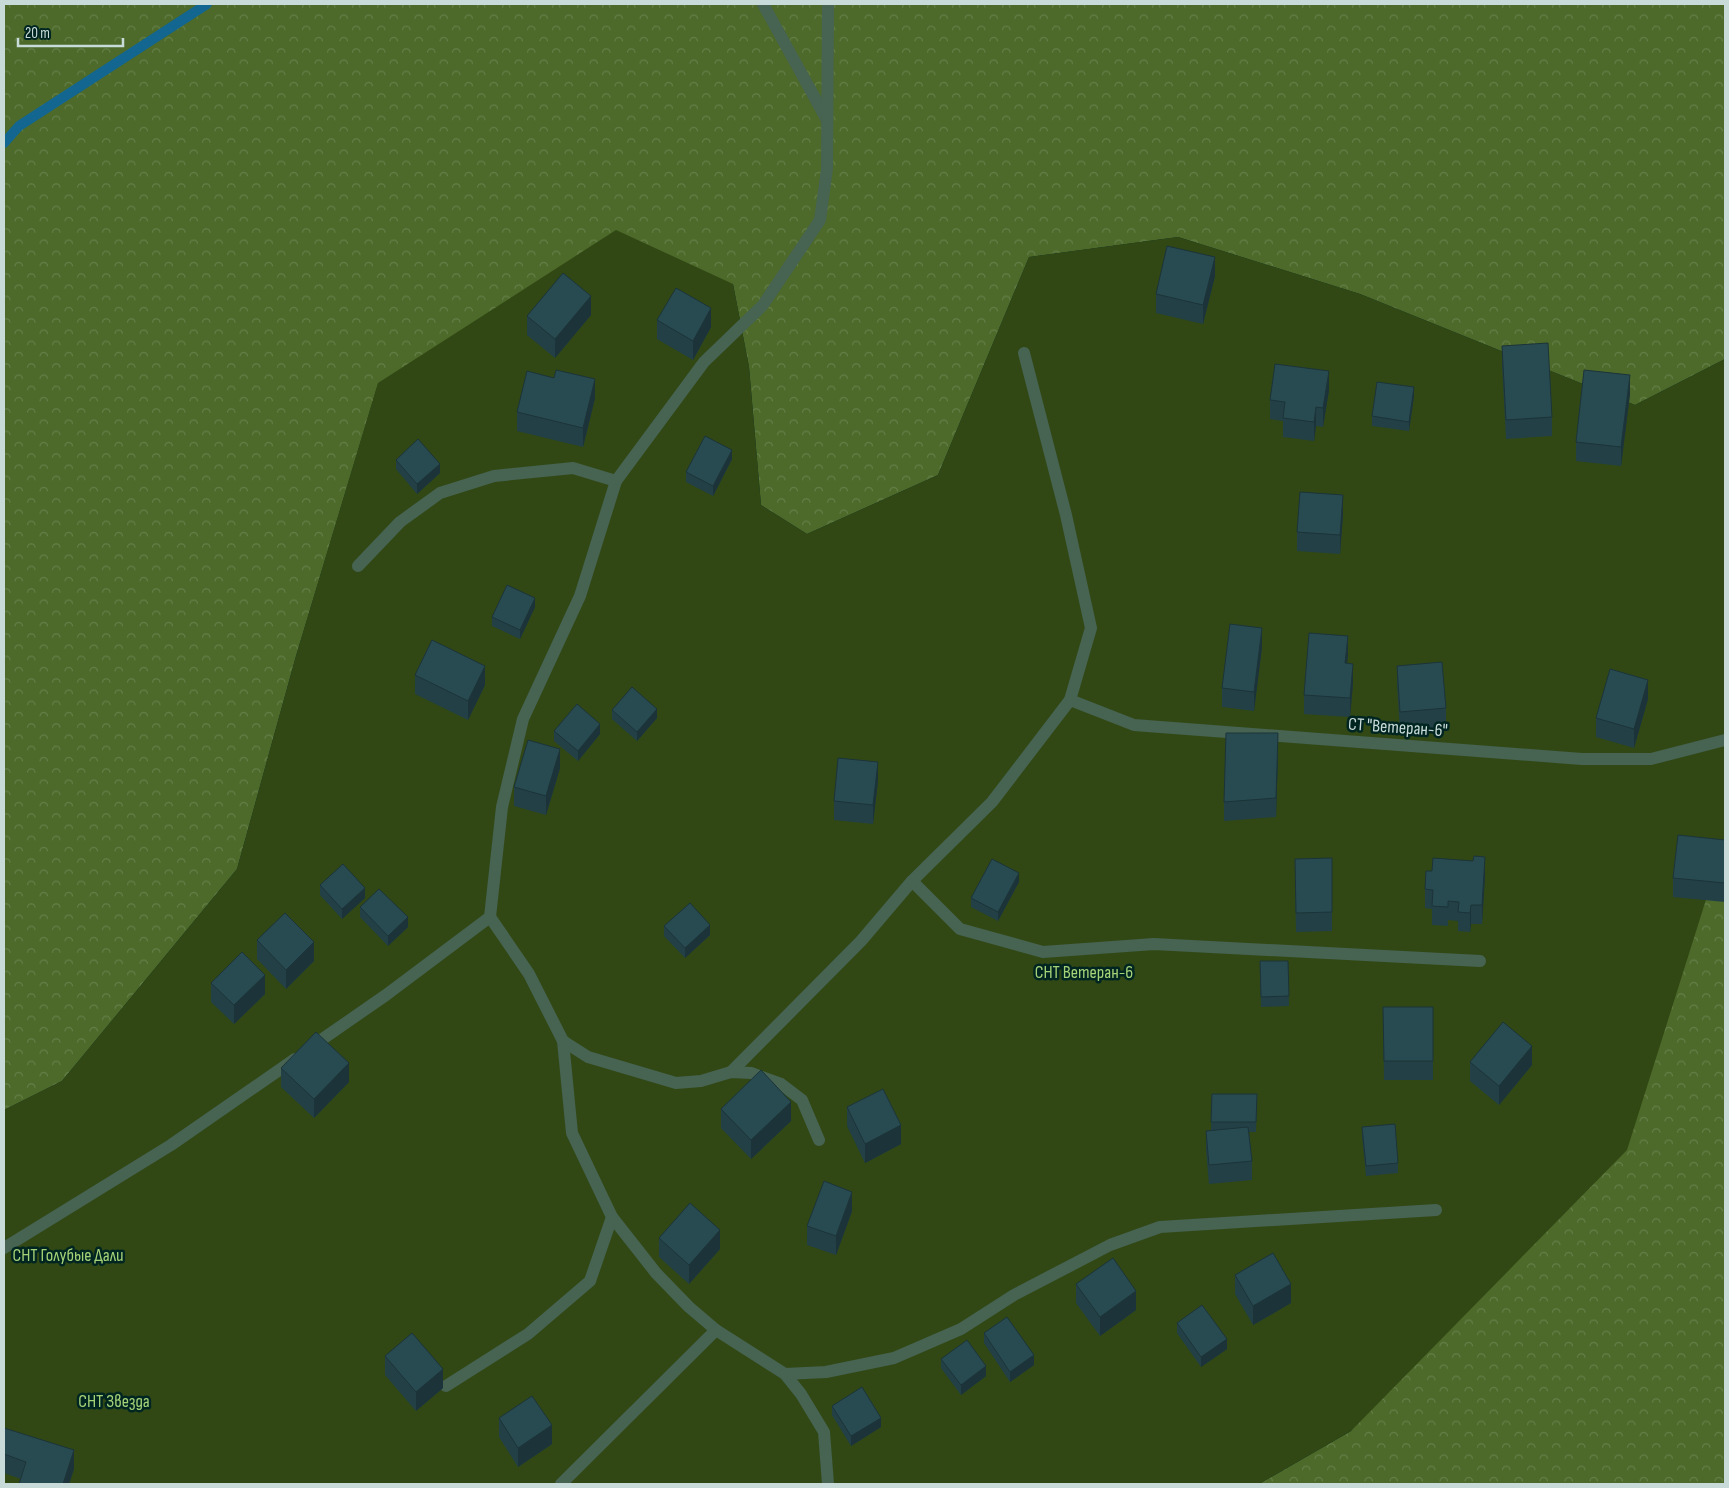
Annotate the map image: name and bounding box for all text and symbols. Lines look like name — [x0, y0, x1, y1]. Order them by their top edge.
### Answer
scale bar — [18, 15, 122, 47]
text: 20 m — [25, 24, 50, 43]
street label: СТ "Ветеран-6" — [1348, 714, 1448, 741]
park label: СНТ Ветеран-6 — [1035, 962, 1133, 983]
park label: СНТ Голубые Дали — [12, 1245, 124, 1266]
park label: СНТ Звезда — [78, 1391, 150, 1412]

